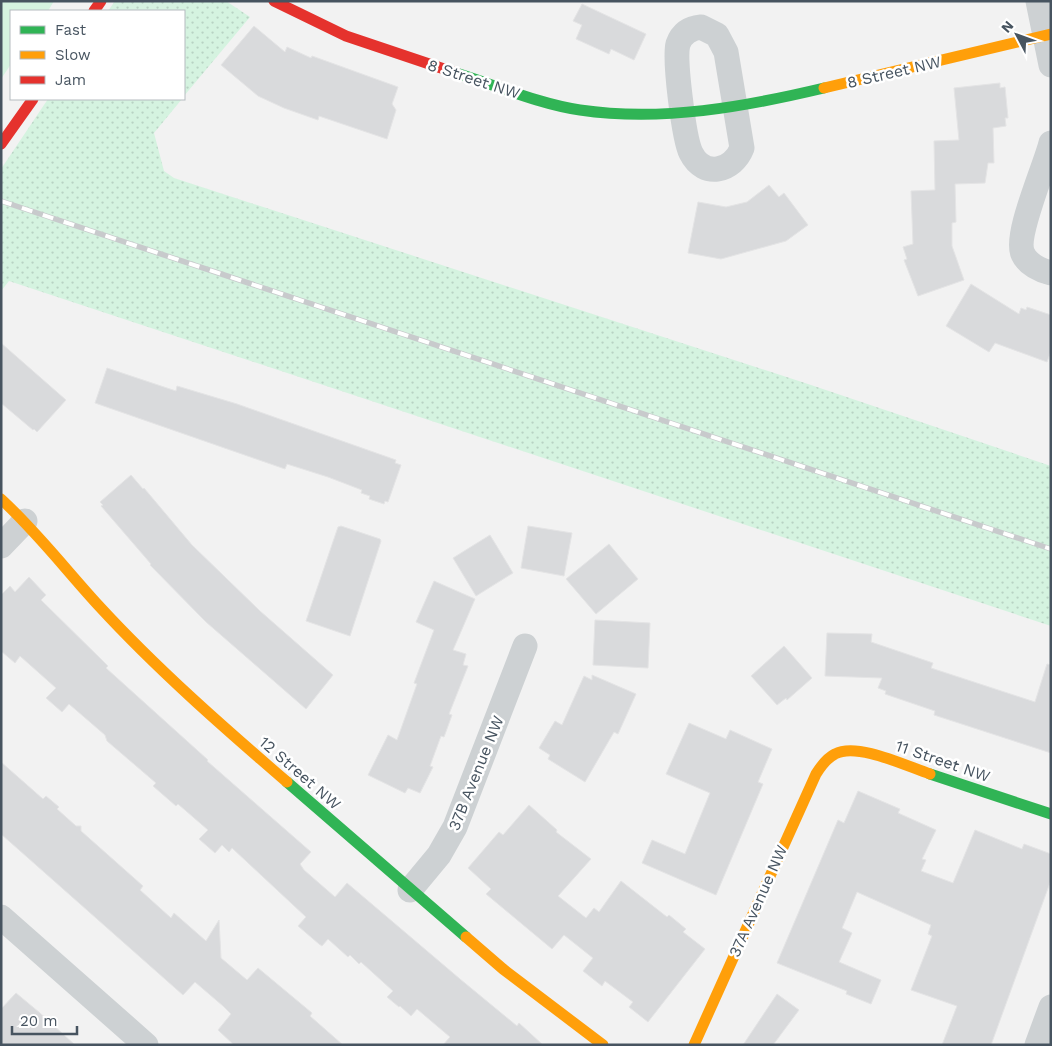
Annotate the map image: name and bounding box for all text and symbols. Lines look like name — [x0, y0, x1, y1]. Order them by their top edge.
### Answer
legend — [10, 10, 185, 100]
north arrow — [992, 10, 1042, 60]
text: N — [998, 17, 1017, 36]
text: Fast — [55, 21, 87, 39]
text: Slow — [55, 46, 91, 64]
street label: 8 Street NW — [845, 52, 943, 92]
street label: 8 Street NW — [425, 55, 523, 103]
text: Jam — [55, 71, 86, 89]
street label: 37B Avenue NW — [444, 713, 508, 833]
street label: 12 Street NW — [255, 732, 345, 814]
street label: 11 Street NW — [893, 736, 993, 786]
street label: 37A Avenue NW — [725, 842, 791, 960]
scale bar — [12, 1004, 78, 1036]
text: 20 m — [20, 1012, 58, 1030]

